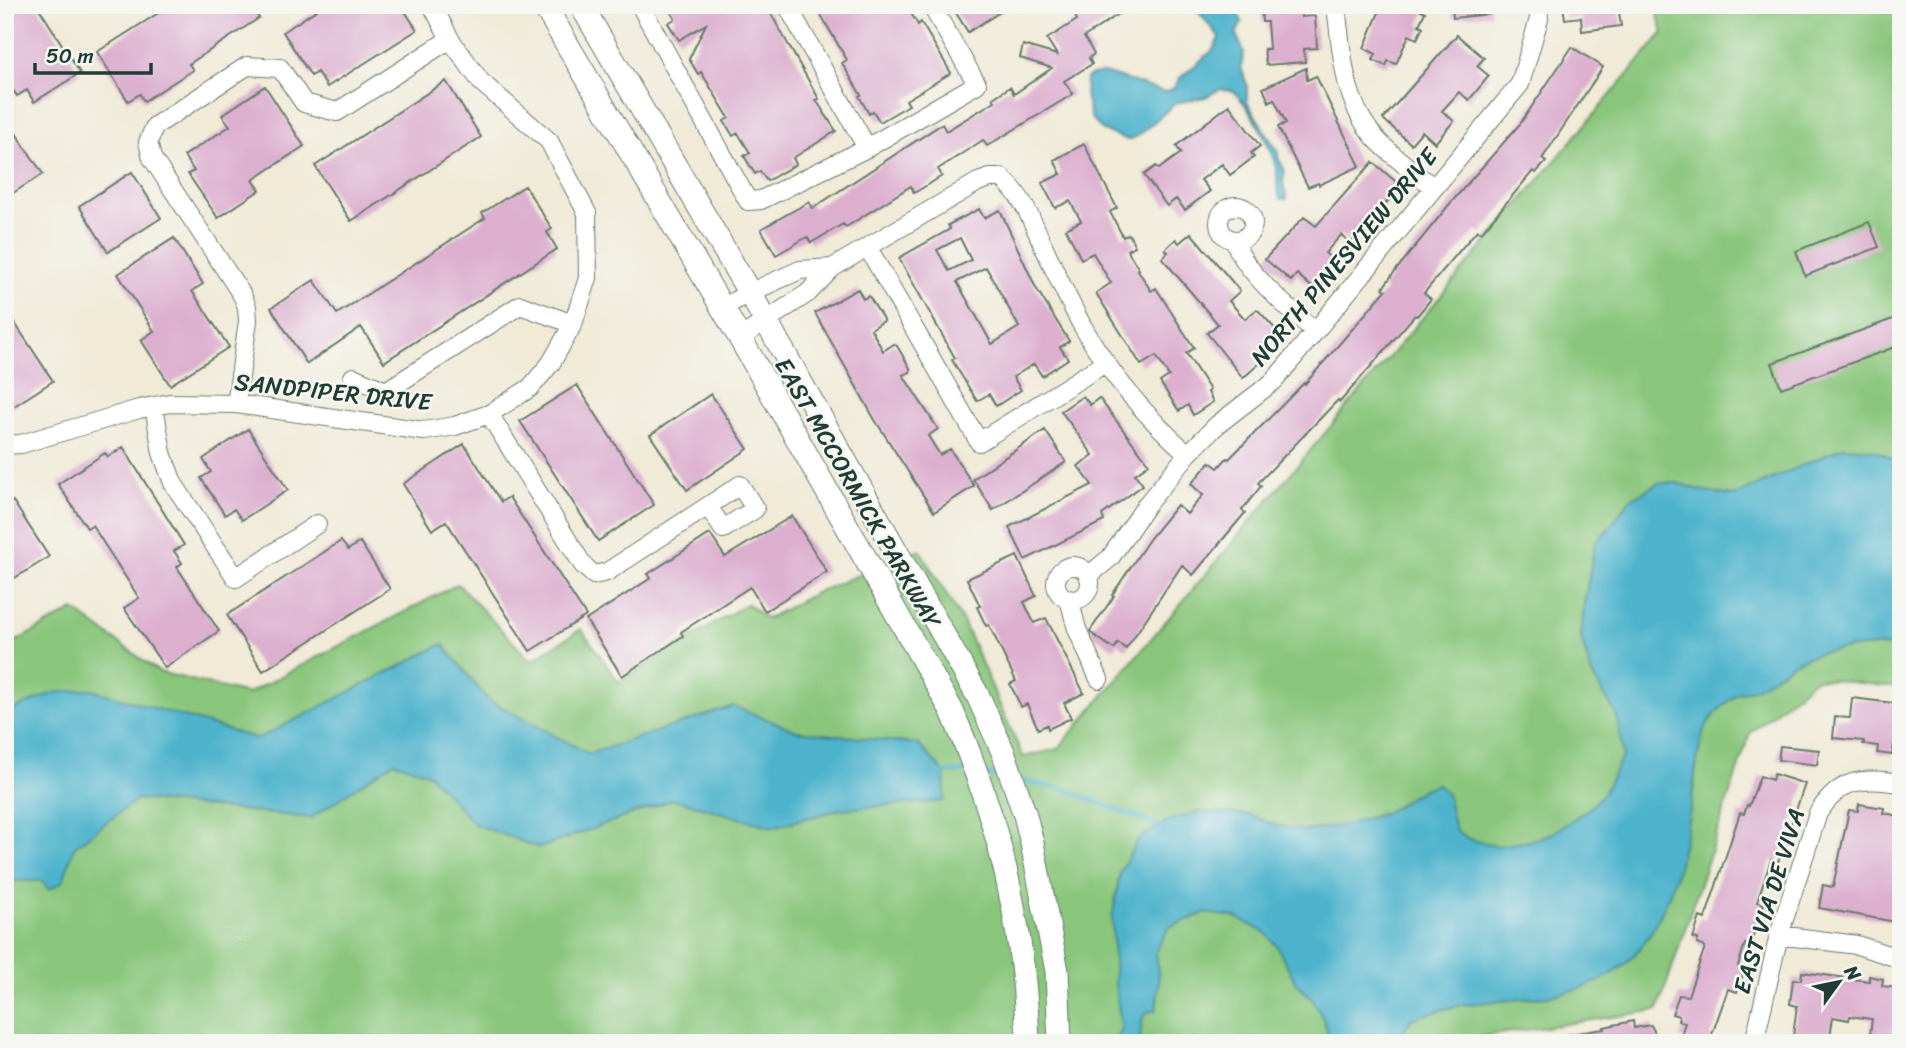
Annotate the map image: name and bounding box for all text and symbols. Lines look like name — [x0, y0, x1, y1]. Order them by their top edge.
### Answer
scale bar — [35, 32, 150, 76]
text: 50 m — [46, 37, 94, 75]
street label: NORTH PINESVIEW DRIVE — [1240, 137, 1450, 376]
street label: EAST MCCORMICK PARKWAY — [763, 349, 953, 637]
street label: SANDPIPER DRIVE — [232, 361, 435, 423]
street label: EAST VIA DE VIVA — [1721, 803, 1817, 999]
north arrow — [1804, 946, 1874, 1016]
text: N — [1835, 958, 1871, 988]

